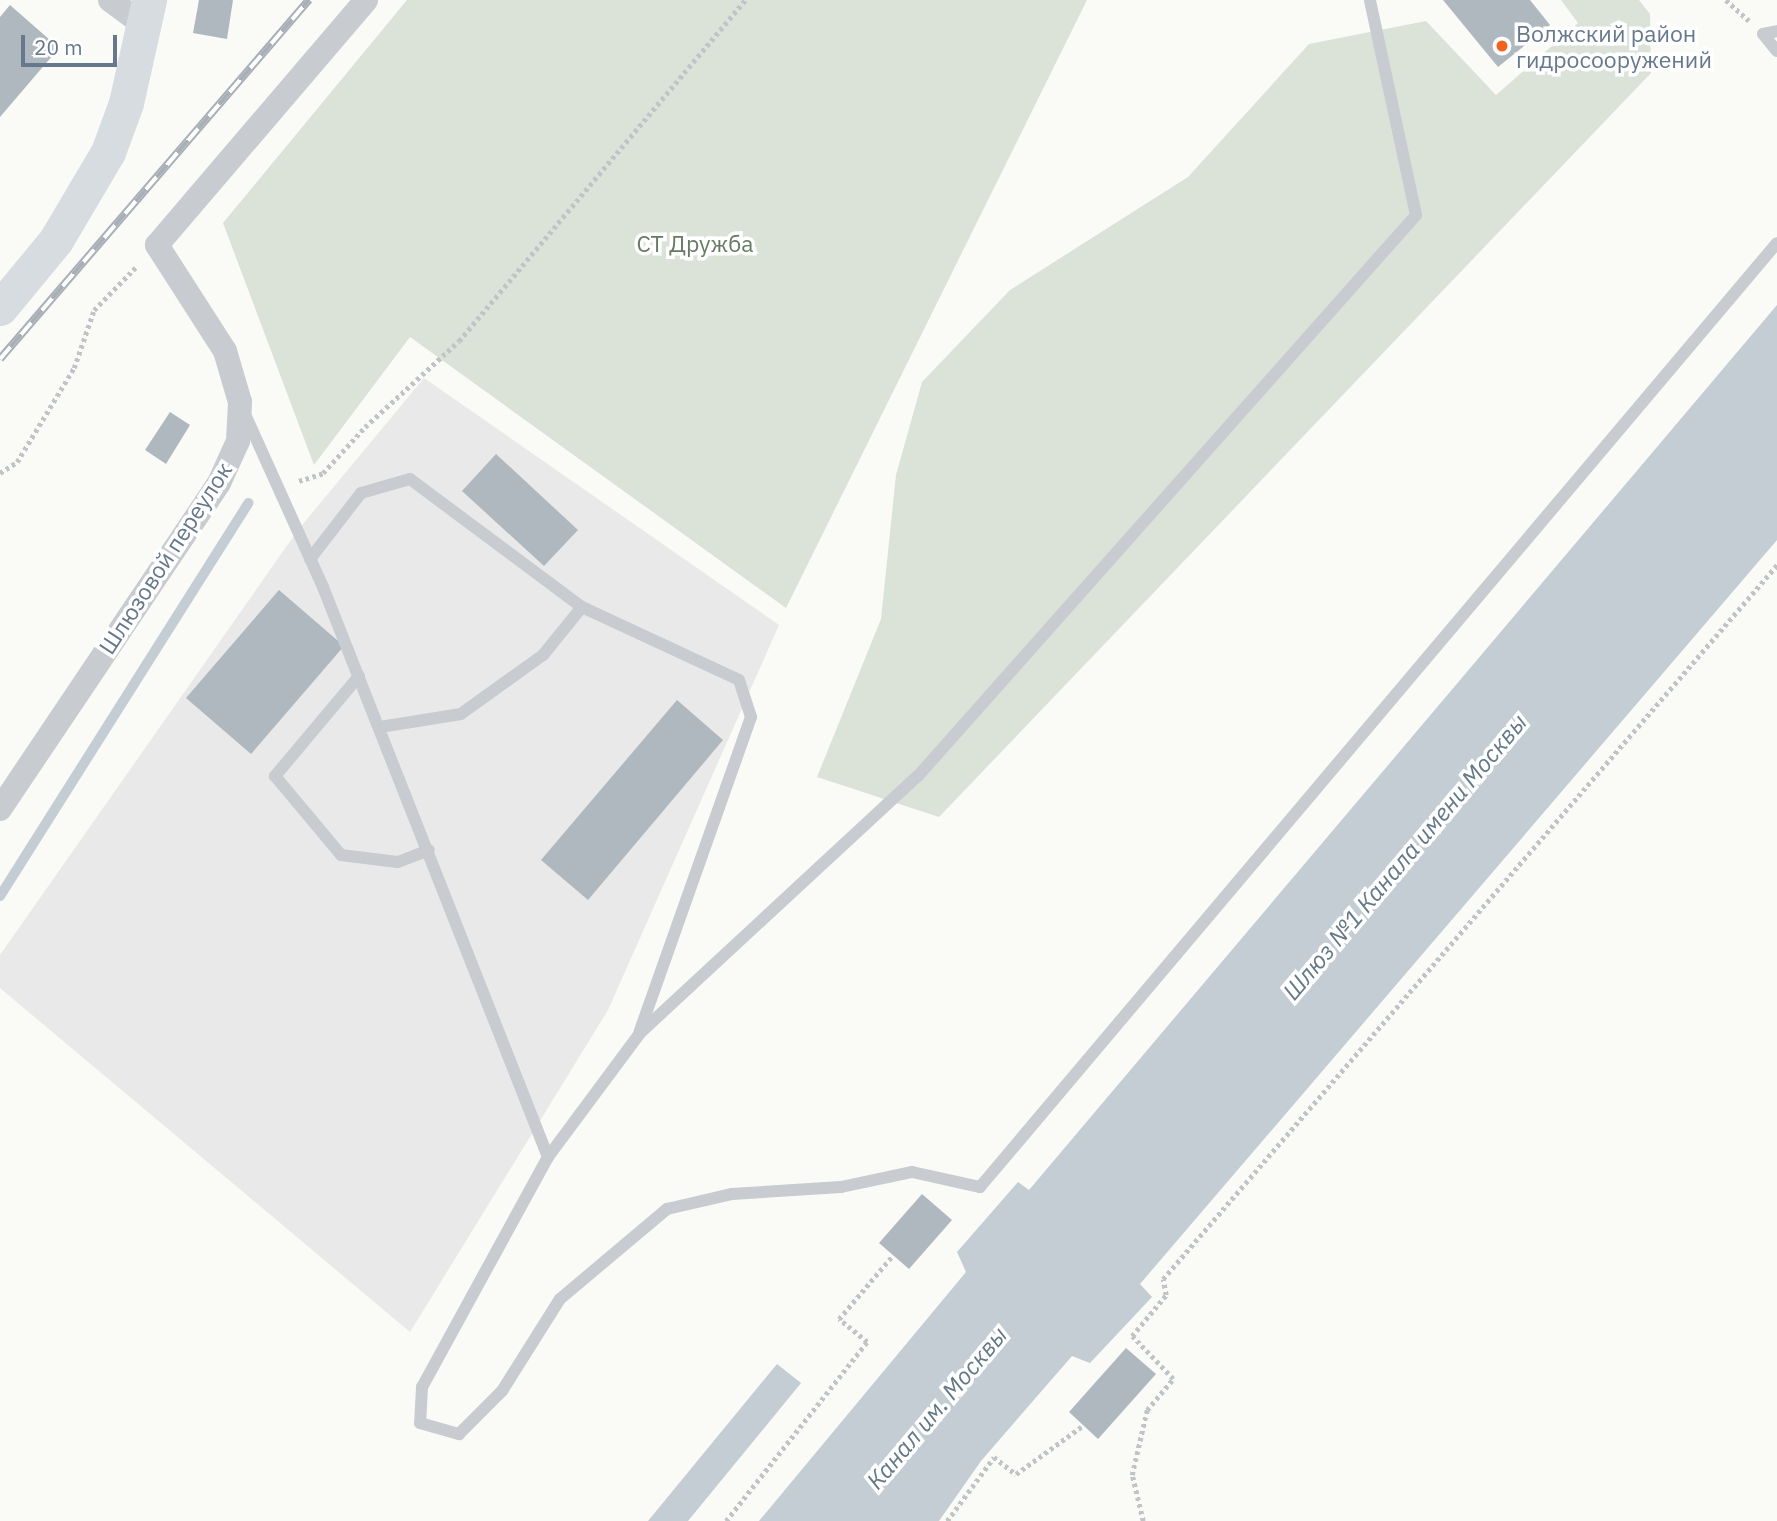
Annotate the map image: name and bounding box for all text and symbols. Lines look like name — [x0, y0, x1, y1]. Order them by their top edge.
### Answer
place label: Волжский район гидросооружений — [1516, 19, 1712, 73]
scale bar — [24, 21, 121, 65]
text: 20 m — [34, 33, 83, 61]
marker: Волжский район гидросооружений — [1494, 38, 1510, 54]
park label: СТ Дружба — [636, 229, 754, 257]
street label: Шлюзовой переулок — [93, 457, 237, 659]
water label: Шлюз №1 Канала имени Москвы — [1277, 708, 1533, 1006]
water label: Канал им. Москвы — [861, 1321, 1013, 1495]

